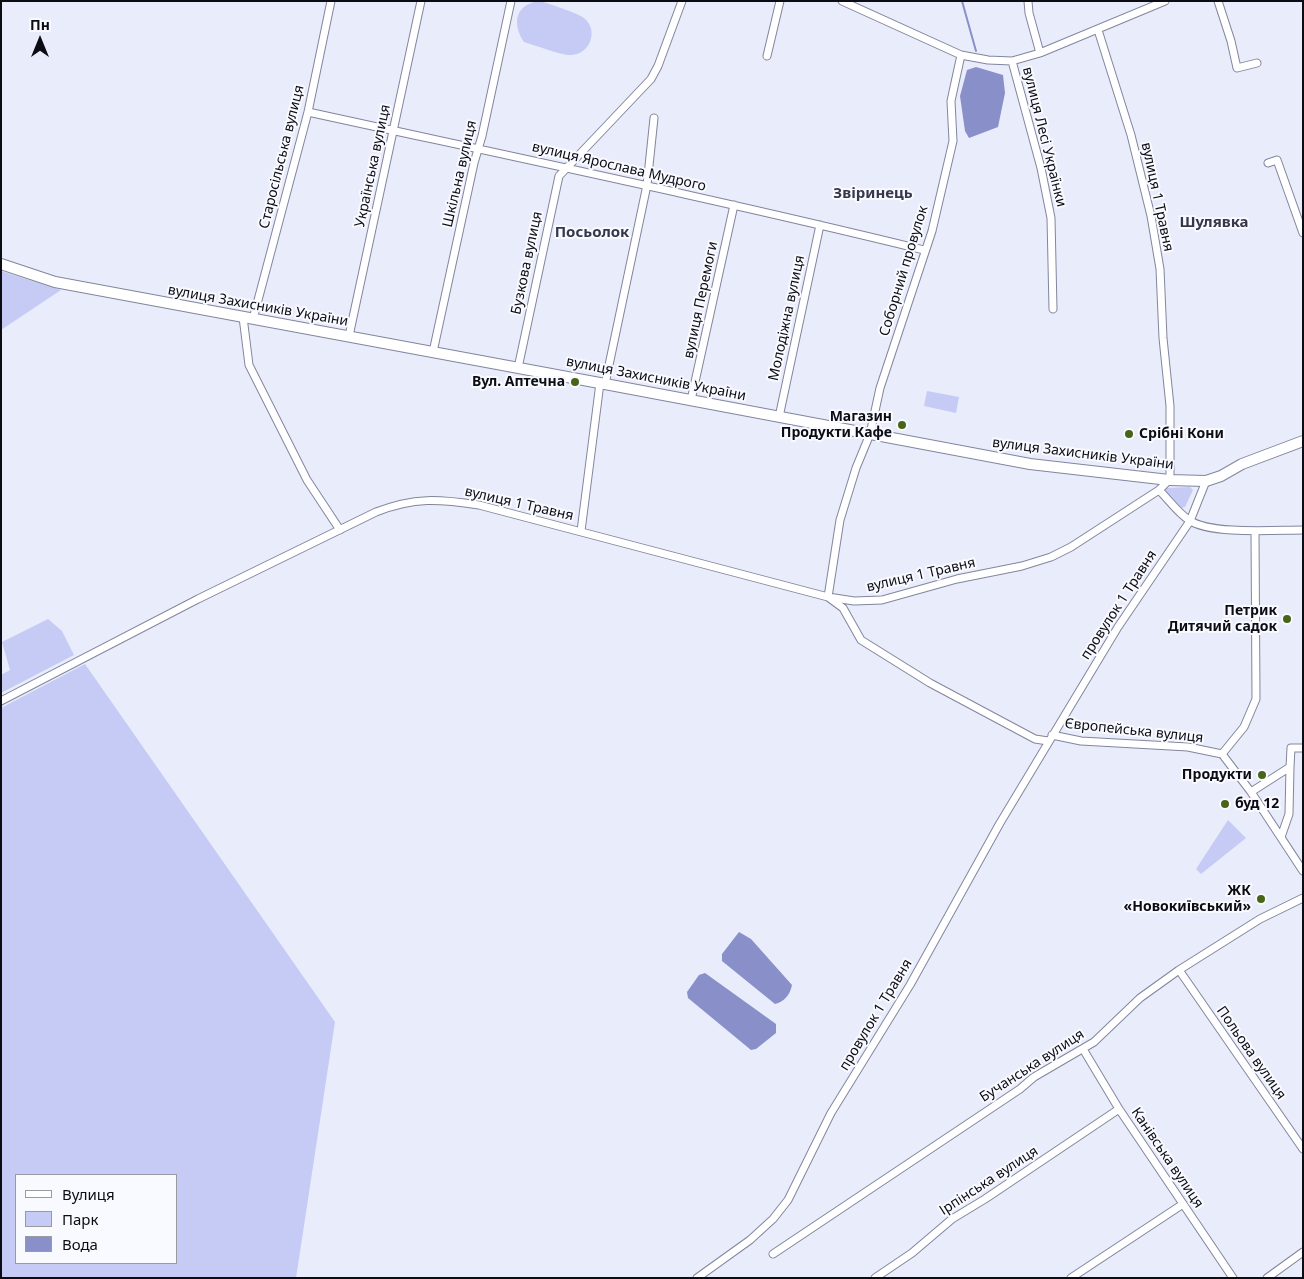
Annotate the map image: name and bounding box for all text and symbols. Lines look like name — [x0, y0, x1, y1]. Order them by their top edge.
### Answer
north arrow — [15, 15, 65, 65]
text: Пн — [30, 15, 50, 34]
street label: вулиця Лесі Українки — [1018, 65, 1070, 209]
street label: Старосільська вулиця — [256, 84, 308, 230]
street label: Українська вулиця — [352, 103, 394, 229]
street label: Шкільна вулиця — [440, 119, 480, 229]
street label: вулиця Ярослава Мудрого — [530, 139, 708, 195]
street label: вулиця 1 Травня — [1137, 141, 1177, 253]
district label: Звіринець — [833, 185, 913, 203]
street label: Соборний провулок — [876, 204, 932, 338]
street label: Бузкова вулиця — [508, 210, 546, 316]
district label: Шулявка — [1179, 214, 1249, 232]
district label: Посьолок — [555, 224, 629, 242]
street label: вулиця Перемоги — [680, 240, 722, 360]
street label: Молодіжна вулиця — [765, 254, 809, 382]
street label: вулиця Захисників України — [167, 282, 349, 330]
street label: вулиця Захисників України — [565, 353, 747, 405]
place label: Вул. Аптечна — [472, 374, 565, 390]
marker: Вул. Аптечна — [569, 376, 581, 388]
place label: Магазин Продукти Кафе — [781, 409, 892, 442]
marker: Магазин Продукти Кафе — [896, 419, 908, 431]
place label: Срібні Кони — [1139, 426, 1224, 442]
marker: Срібні Кони — [1123, 428, 1135, 440]
street label: вулиця Захисників України — [991, 435, 1175, 473]
street label: вулиця 1 Травня — [463, 483, 575, 525]
street label: провулок 1 Травня — [1077, 547, 1161, 663]
street label: вулиця 1 Травня — [865, 554, 977, 596]
place label: Петрик Дитячий садок — [1168, 603, 1277, 636]
marker: Петрик Дитячий садок — [1281, 613, 1293, 625]
street label: Європейська вулиця — [1064, 715, 1204, 747]
place label: Продукти — [1182, 767, 1252, 783]
marker: Продукти — [1256, 769, 1268, 781]
place label: буд 12 — [1235, 796, 1279, 812]
marker: буд 12 — [1219, 798, 1231, 810]
place label: ЖК «Новокиївський» — [1124, 883, 1251, 916]
marker: ЖК «Новокиївський» — [1255, 893, 1267, 905]
street label: провулок 1 Травня — [836, 956, 916, 1074]
street label: Польова вулиця — [1213, 1003, 1289, 1103]
street label: Бучанська вулиця — [977, 1026, 1087, 1106]
street label: Канівська вулиця — [1127, 1105, 1207, 1211]
street label: Ірпінська вулиця — [937, 1143, 1041, 1219]
legend — [15, 1174, 178, 1264]
text: Вулиця — [62, 1184, 115, 1204]
text: Парк — [62, 1209, 98, 1229]
text: Вода — [62, 1234, 98, 1254]

